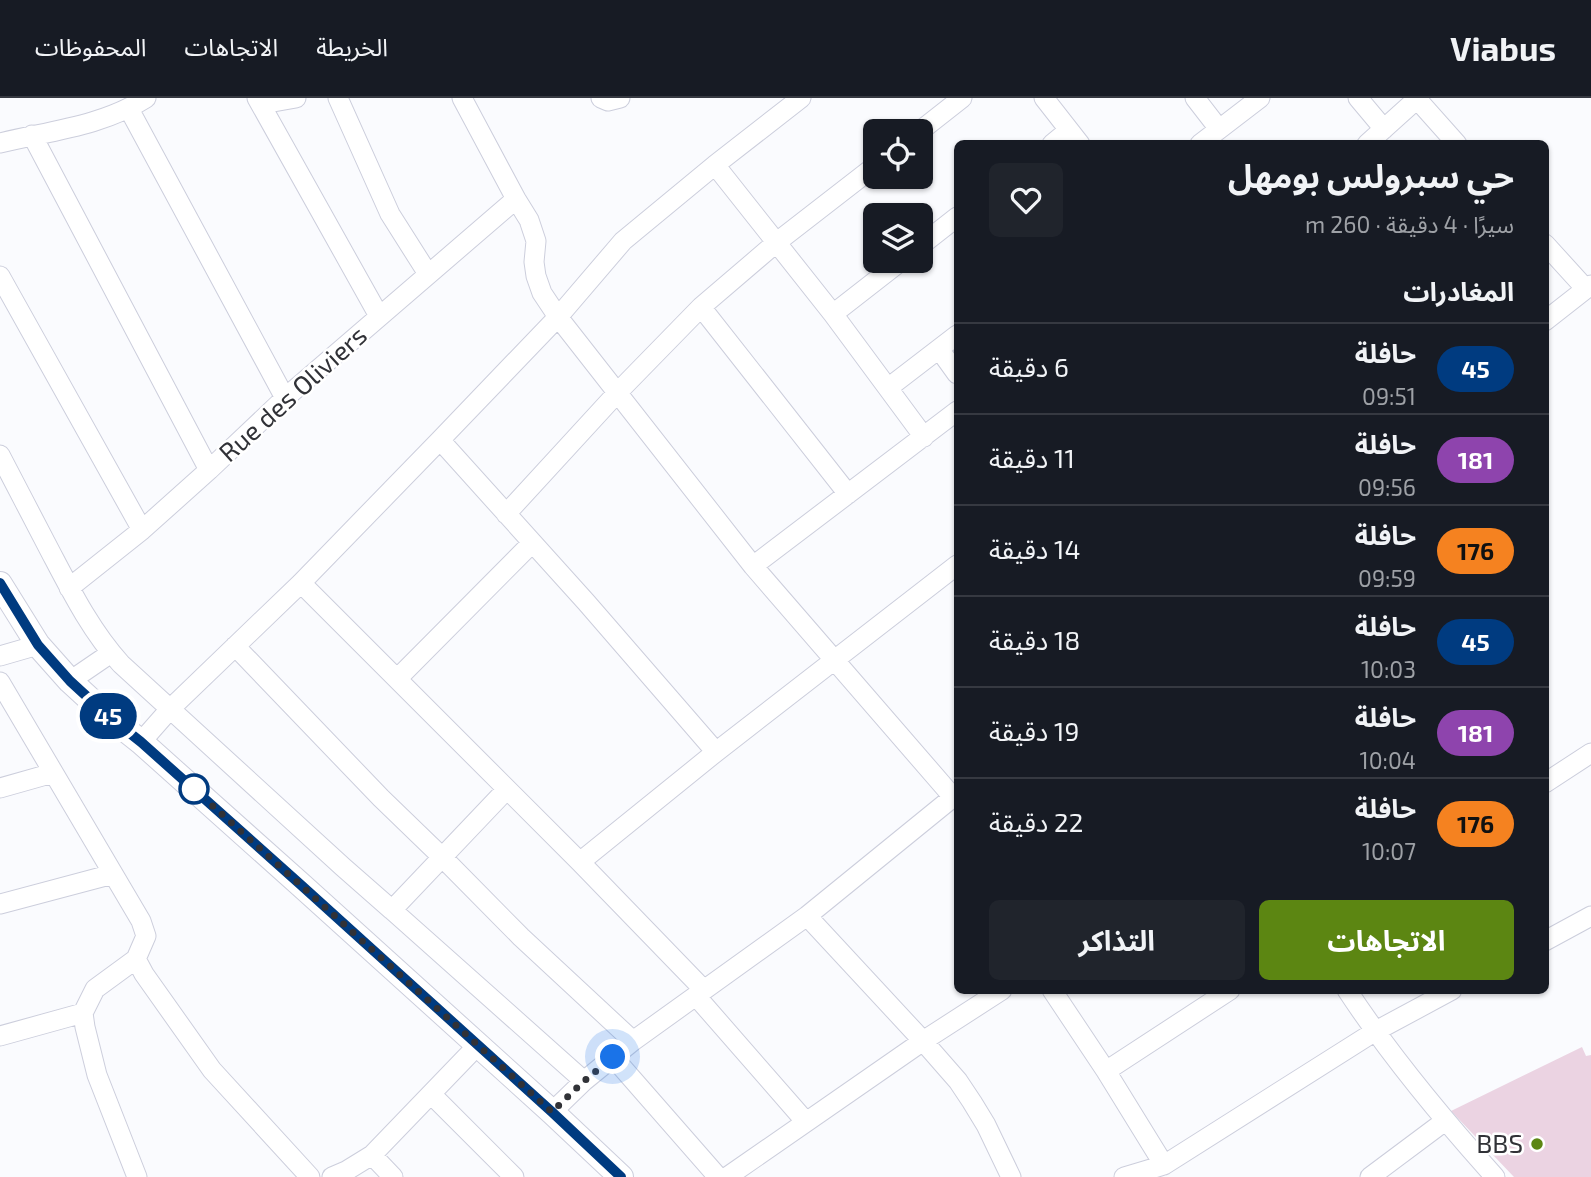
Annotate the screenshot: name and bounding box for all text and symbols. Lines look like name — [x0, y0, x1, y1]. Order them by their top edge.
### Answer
text: Viabus — [1450, 28, 1556, 68]
text: المحفوظات — [35, 32, 146, 61]
text: الاتجاهات — [184, 32, 278, 61]
text: الخريطة — [316, 32, 388, 61]
map controls — [863, 119, 933, 273]
button: locate — [863, 119, 933, 189]
text: حي سبرولس بومهل — [1228, 155, 1514, 195]
button: heart — [989, 163, 1063, 237]
button: layers — [863, 203, 933, 273]
text: سيرًا · 4 دقيقة · 260 m — [1305, 210, 1514, 238]
text: المغادرات — [1403, 275, 1514, 306]
street label: Rue des Oliviers — [212, 319, 372, 467]
text: حافلة — [1355, 337, 1416, 368]
text: 6 دقيقة — [989, 351, 1069, 382]
text: 45 — [1461, 354, 1490, 383]
text: 09:51 — [1362, 382, 1416, 410]
text: حافلة — [1355, 428, 1416, 459]
text: 11 دقيقة — [989, 442, 1075, 473]
text: 181 — [1458, 445, 1493, 474]
text: 09:56 — [1358, 473, 1416, 501]
text: حافلة — [1355, 519, 1416, 550]
text: 14 دقيقة — [989, 533, 1080, 564]
text: 176 — [1457, 536, 1494, 565]
text: 09:59 — [1358, 564, 1416, 592]
text: حافلة — [1355, 610, 1416, 641]
text: 18 دقيقة — [989, 624, 1080, 655]
text: 45 — [1461, 627, 1490, 656]
text: 10:03 — [1361, 655, 1416, 683]
line badge: 45 — [76, 693, 140, 739]
text: 45 — [94, 701, 122, 730]
text: حافلة — [1355, 701, 1416, 732]
text: 19 دقيقة — [989, 715, 1079, 746]
text: 181 — [1458, 718, 1493, 747]
text: 10:04 — [1360, 746, 1416, 774]
unlabelled marker — [179, 774, 209, 804]
text: حافلة — [1355, 792, 1416, 823]
text: 22 دقيقة — [989, 806, 1083, 837]
text: 176 — [1457, 809, 1494, 838]
text: 10:07 — [1362, 837, 1416, 865]
button: التذاكر — [989, 900, 1245, 980]
button: الاتجاهات — [1259, 900, 1514, 980]
your location — [595, 1039, 630, 1074]
place label: BBS — [1476, 1127, 1523, 1158]
marker: BBS — [1529, 1136, 1545, 1152]

